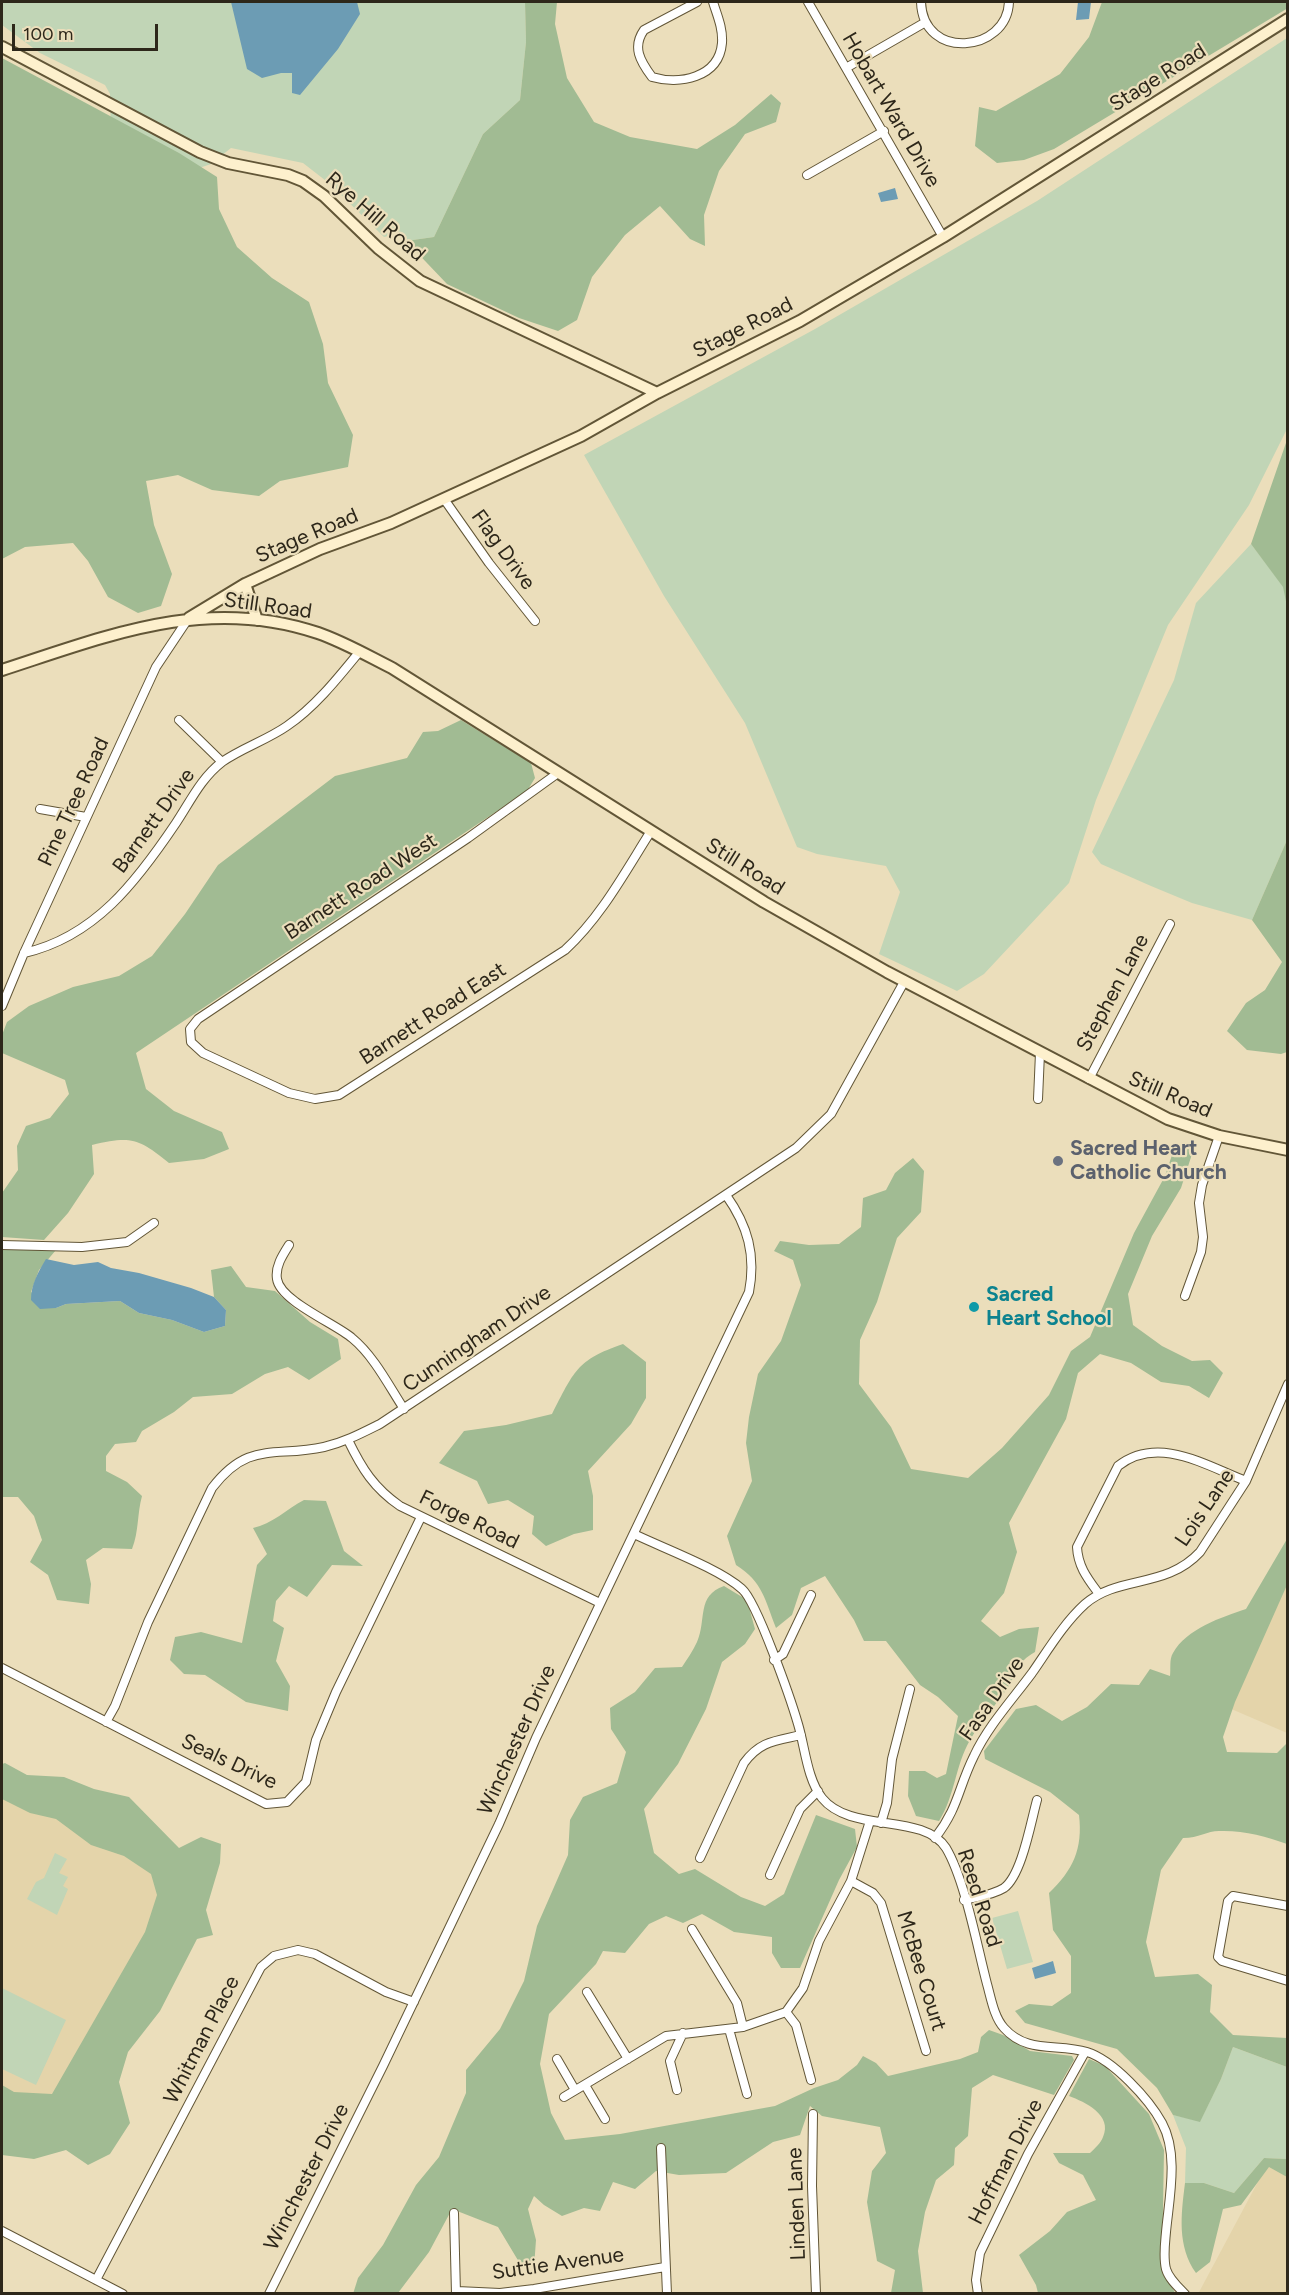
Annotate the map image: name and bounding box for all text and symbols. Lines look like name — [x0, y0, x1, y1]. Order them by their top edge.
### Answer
scale bar — [15, 12, 160, 50]
text: 100 m — [23, 23, 73, 45]
street label: Hobart Ward Drive — [836, 28, 946, 192]
street label: Stage Road — [1105, 38, 1211, 118]
street label: Rye Hill Road — [320, 167, 430, 267]
street label: Stage Road — [689, 292, 797, 364]
street label: Stage Road — [252, 503, 362, 569]
street label: Flag Drive — [466, 505, 540, 595]
street label: Still Road — [222, 587, 314, 625]
street label: Pine Tree Road — [33, 733, 115, 871]
street label: Barnett Drive — [108, 764, 200, 878]
street label: Barnett Road West — [280, 828, 442, 946]
street label: Still Road — [701, 833, 789, 901]
street label: Stephen Lane — [1071, 930, 1155, 1056]
street label: Barnett Road East — [355, 957, 511, 1071]
street label: Still Road — [1124, 1066, 1216, 1124]
place label: Sacred Heart Catholic Church — [1070, 1136, 1227, 1186]
marker: Sacred Heart Catholic Church — [1051, 1154, 1065, 1168]
street label: Cunningham Drive — [398, 1280, 556, 1398]
place label: Sacred Heart School — [986, 1282, 1112, 1332]
marker: Sacred Heart School — [967, 1300, 981, 1314]
street label: Lois Lane — [1170, 1465, 1240, 1551]
street label: Forge Road — [415, 1485, 523, 1555]
street label: Fasa Drive — [954, 1652, 1030, 1746]
street label: Winchester Drive — [473, 1661, 561, 1819]
street label: Seals Drive — [177, 1729, 281, 1795]
street label: Reed Road — [951, 1846, 1007, 1950]
street label: McBee Court — [891, 1908, 951, 2034]
street label: Whitman Place — [159, 1972, 245, 2108]
street label: Hoffman Drive — [964, 2095, 1048, 2229]
street label: Winchester Drive — [259, 2099, 355, 2255]
street label: Linden Lane — [782, 2147, 812, 2261]
street label: Suttie Avenue — [490, 2242, 626, 2286]

